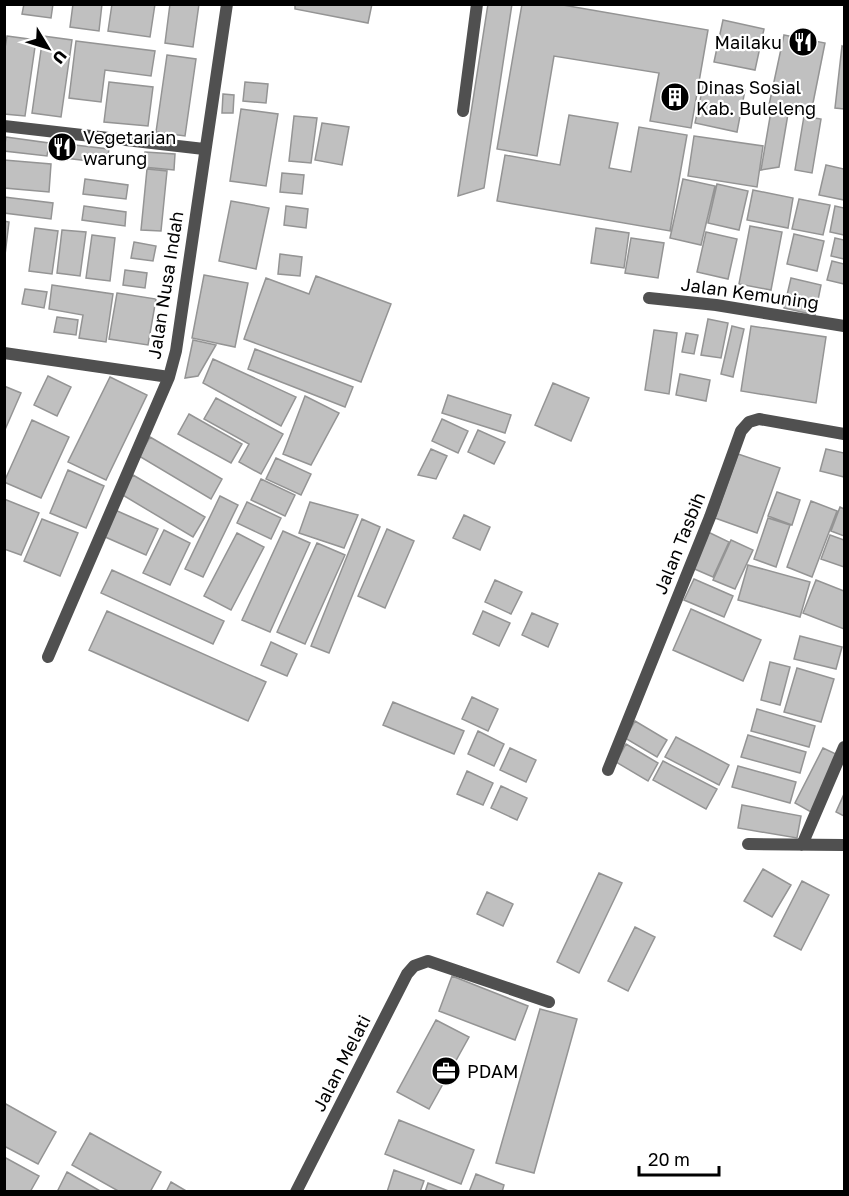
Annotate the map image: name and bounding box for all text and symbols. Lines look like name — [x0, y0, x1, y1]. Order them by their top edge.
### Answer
north arrow — [18, 18, 78, 78]
restaurant icon: Mailaku — [787, 26, 819, 58]
place label: Mailaku — [715, 31, 782, 53]
text: U — [48, 46, 71, 68]
place label: Dinas Sosial Kab. Buleleng — [696, 76, 816, 119]
building icon: Dinas Sosial Kab. Buleleng — [659, 81, 691, 113]
place label: Vegetarian warung — [83, 126, 176, 169]
restaurant icon: Vegetarian warung — [46, 131, 78, 163]
street label: Jalan Nusa Indah — [142, 209, 188, 361]
street label: Jalan Kemuning — [680, 272, 820, 314]
street label: Jalan Tasbih — [649, 489, 709, 597]
street label: Jalan Melati — [307, 1011, 375, 1115]
office icon: PDAM — [430, 1055, 462, 1087]
place label: PDAM — [467, 1060, 519, 1082]
scale bar — [639, 1139, 718, 1177]
text: 20 m — [648, 1148, 690, 1170]

